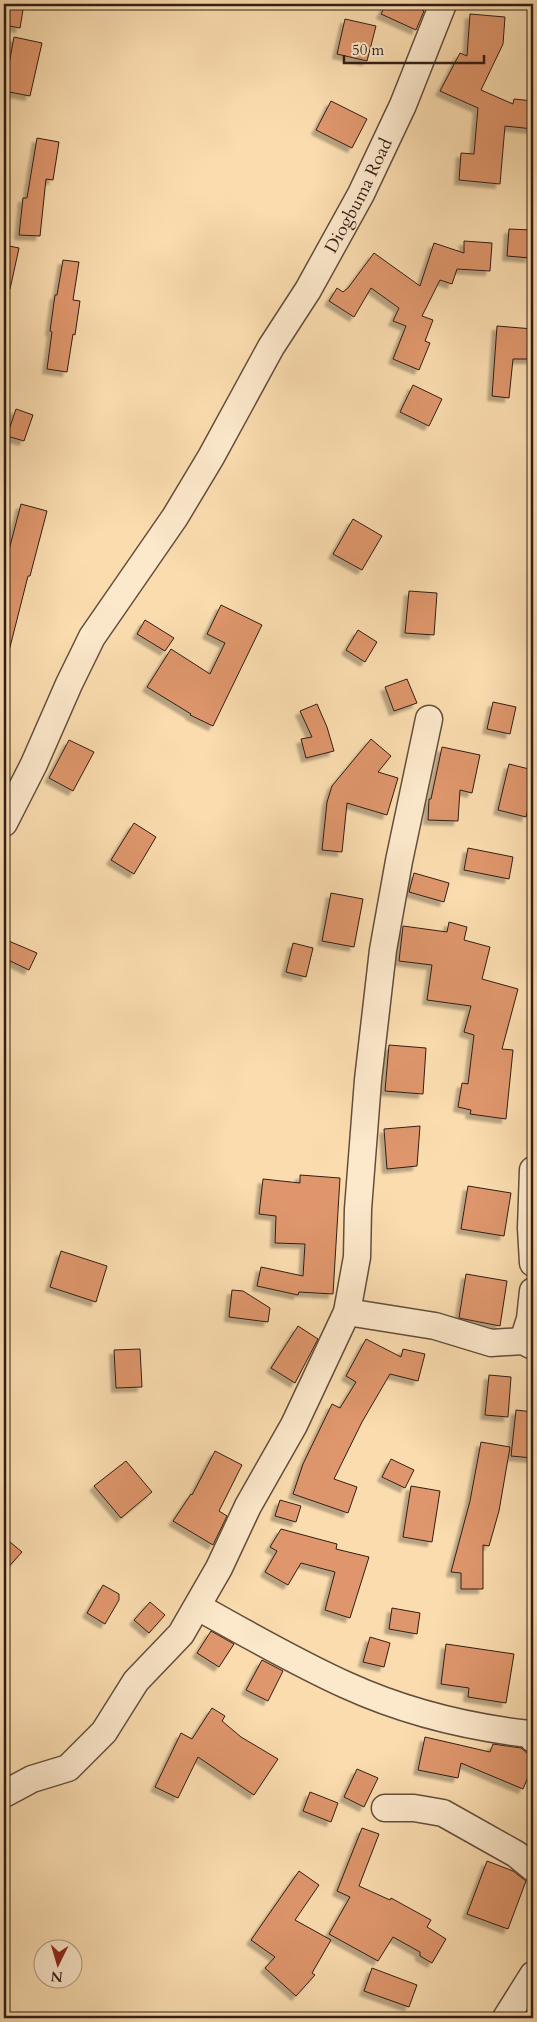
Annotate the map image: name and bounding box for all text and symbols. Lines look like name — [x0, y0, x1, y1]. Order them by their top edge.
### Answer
scale bar — [344, 32, 484, 64]
text: 50 m — [352, 40, 384, 60]
street label: Diogbuma Road — [318, 133, 398, 258]
north arrow — [32, 1940, 82, 1990]
text: N — [50, 1966, 64, 1986]

